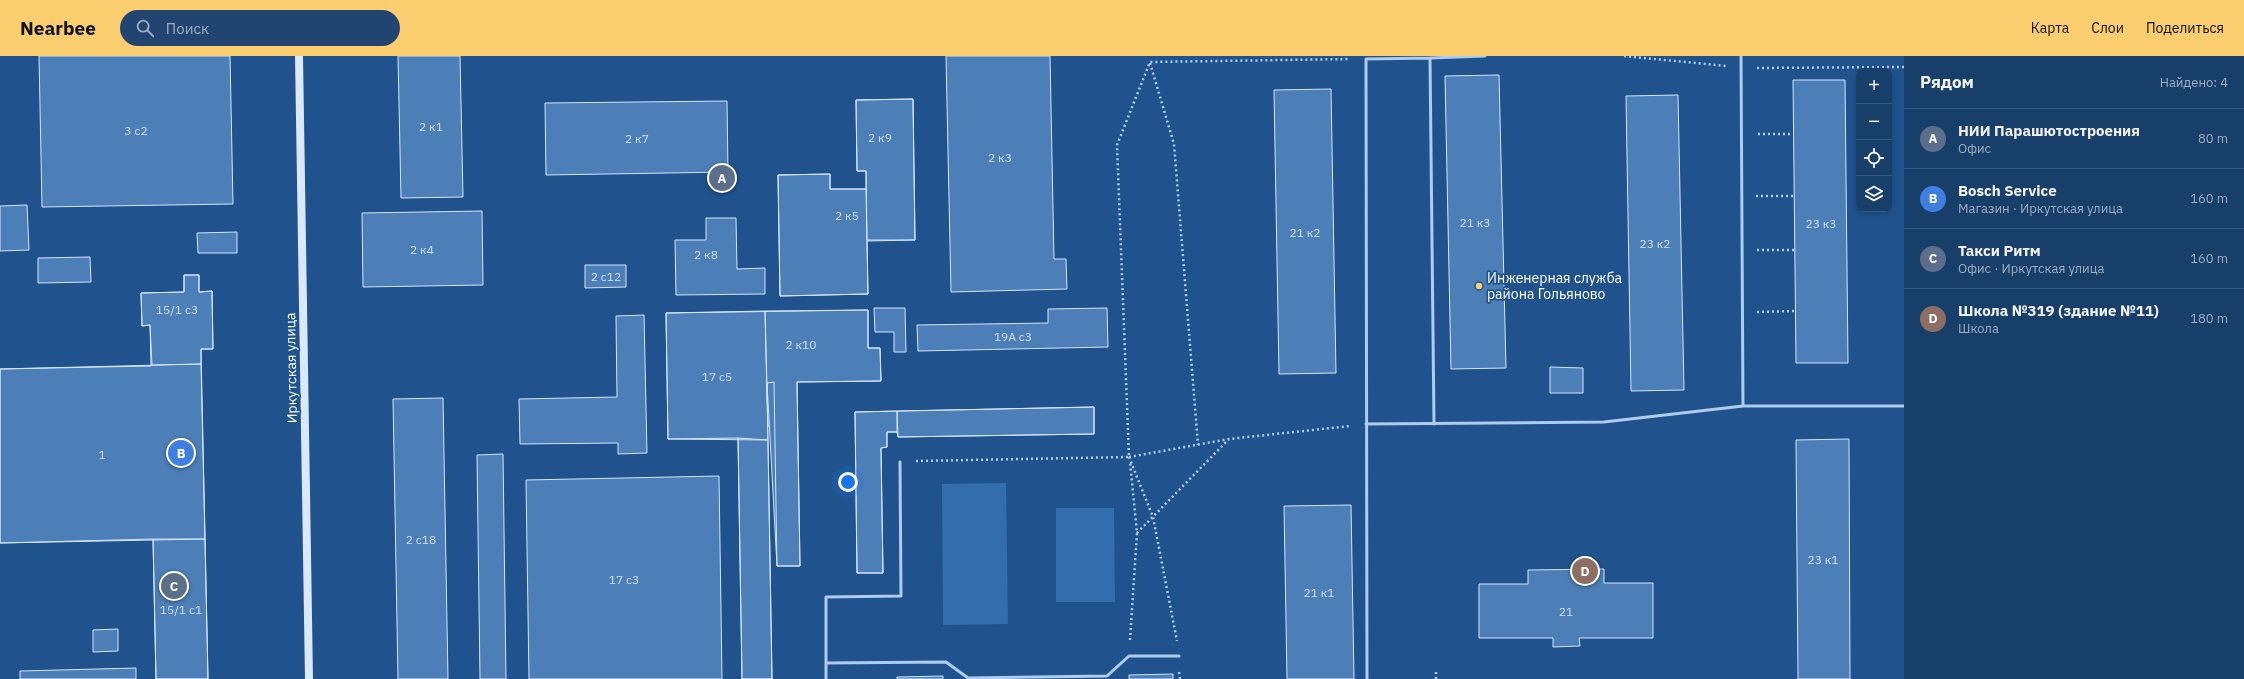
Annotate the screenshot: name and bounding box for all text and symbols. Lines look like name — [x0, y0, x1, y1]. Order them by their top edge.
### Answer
search box — [120, 10, 400, 46]
text: Nearbee — [20, 16, 96, 40]
icon: search — [134, 17, 156, 39]
text: Поиск — [166, 19, 209, 38]
text: Карта — [2031, 19, 2069, 37]
text: Слои — [2091, 19, 2124, 37]
text: Поделиться — [2146, 19, 2224, 37]
map controls — [1856, 68, 1892, 212]
button: + — [1856, 68, 1892, 104]
text: Рядом — [1920, 71, 1974, 93]
text: Найдено: 4 — [2160, 74, 2228, 91]
button: − — [1856, 104, 1892, 140]
house number: 2 к1 — [419, 119, 443, 134]
text: НИИ Парашютостроения — [1958, 121, 2140, 140]
house number: 3 с2 — [124, 123, 148, 138]
house number: 2 к9 — [868, 130, 892, 145]
text: A — [1929, 130, 1937, 147]
text: 80 m — [2198, 130, 2228, 147]
house number: 2 к7 — [625, 131, 649, 146]
button: locate — [1856, 140, 1892, 176]
text: Офис — [1958, 140, 1991, 157]
house number: 2 к3 — [988, 150, 1012, 165]
pin: A — [709, 163, 735, 193]
button: layers — [1856, 176, 1892, 212]
text: Bosch Service — [1958, 181, 2057, 200]
text: B — [1929, 190, 1937, 207]
text: 160 m — [2190, 190, 2228, 207]
text: Магазин · Иркутская улица — [1958, 200, 2123, 217]
house number: 2 к5 — [835, 208, 859, 223]
house number: 21 к3 — [1459, 215, 1491, 230]
house number: 23 к3 — [1805, 216, 1837, 231]
house number: 21 к2 — [1289, 225, 1321, 240]
house number: 23 к2 — [1639, 236, 1671, 251]
text: Такси Ритм — [1958, 241, 2041, 260]
house number: 2 к4 — [410, 242, 434, 257]
house number: 2 к8 — [694, 247, 718, 262]
text: C — [1929, 250, 1937, 267]
text: 160 m — [2190, 250, 2228, 267]
text: Офис · Иркутская улица — [1958, 260, 2104, 277]
house number: 2 c12 — [591, 269, 621, 284]
place label: Инженерная служба района Гольяново — [1487, 269, 1623, 303]
marker: Инженерная служба района Гольяново — [1474, 281, 1484, 291]
text: Школа №319 (здание №11) — [1958, 301, 2159, 320]
house number: 15/1 с3 — [156, 302, 198, 317]
text: D — [1928, 310, 1938, 327]
text: 180 m — [2190, 310, 2228, 327]
street label: Иркутская улица — [281, 312, 301, 424]
text: Школа — [1958, 320, 1999, 337]
house number: 19A с3 — [994, 329, 1032, 344]
house number: 2 к10 — [785, 337, 817, 352]
house number: 17 с5 — [702, 369, 732, 384]
pin: B — [168, 438, 194, 468]
house number: 1 — [98, 447, 106, 462]
your location — [838, 472, 858, 492]
house number: 2 с18 — [406, 532, 436, 547]
house number: 23 к1 — [1807, 552, 1839, 567]
pin: D — [1572, 556, 1598, 586]
pin: C — [161, 571, 187, 601]
house number: 17 с3 — [609, 572, 639, 587]
house number: 21 к1 — [1303, 585, 1335, 600]
house number: 15/1 с1 — [160, 602, 202, 617]
house number: 21 — [1559, 604, 1573, 619]

